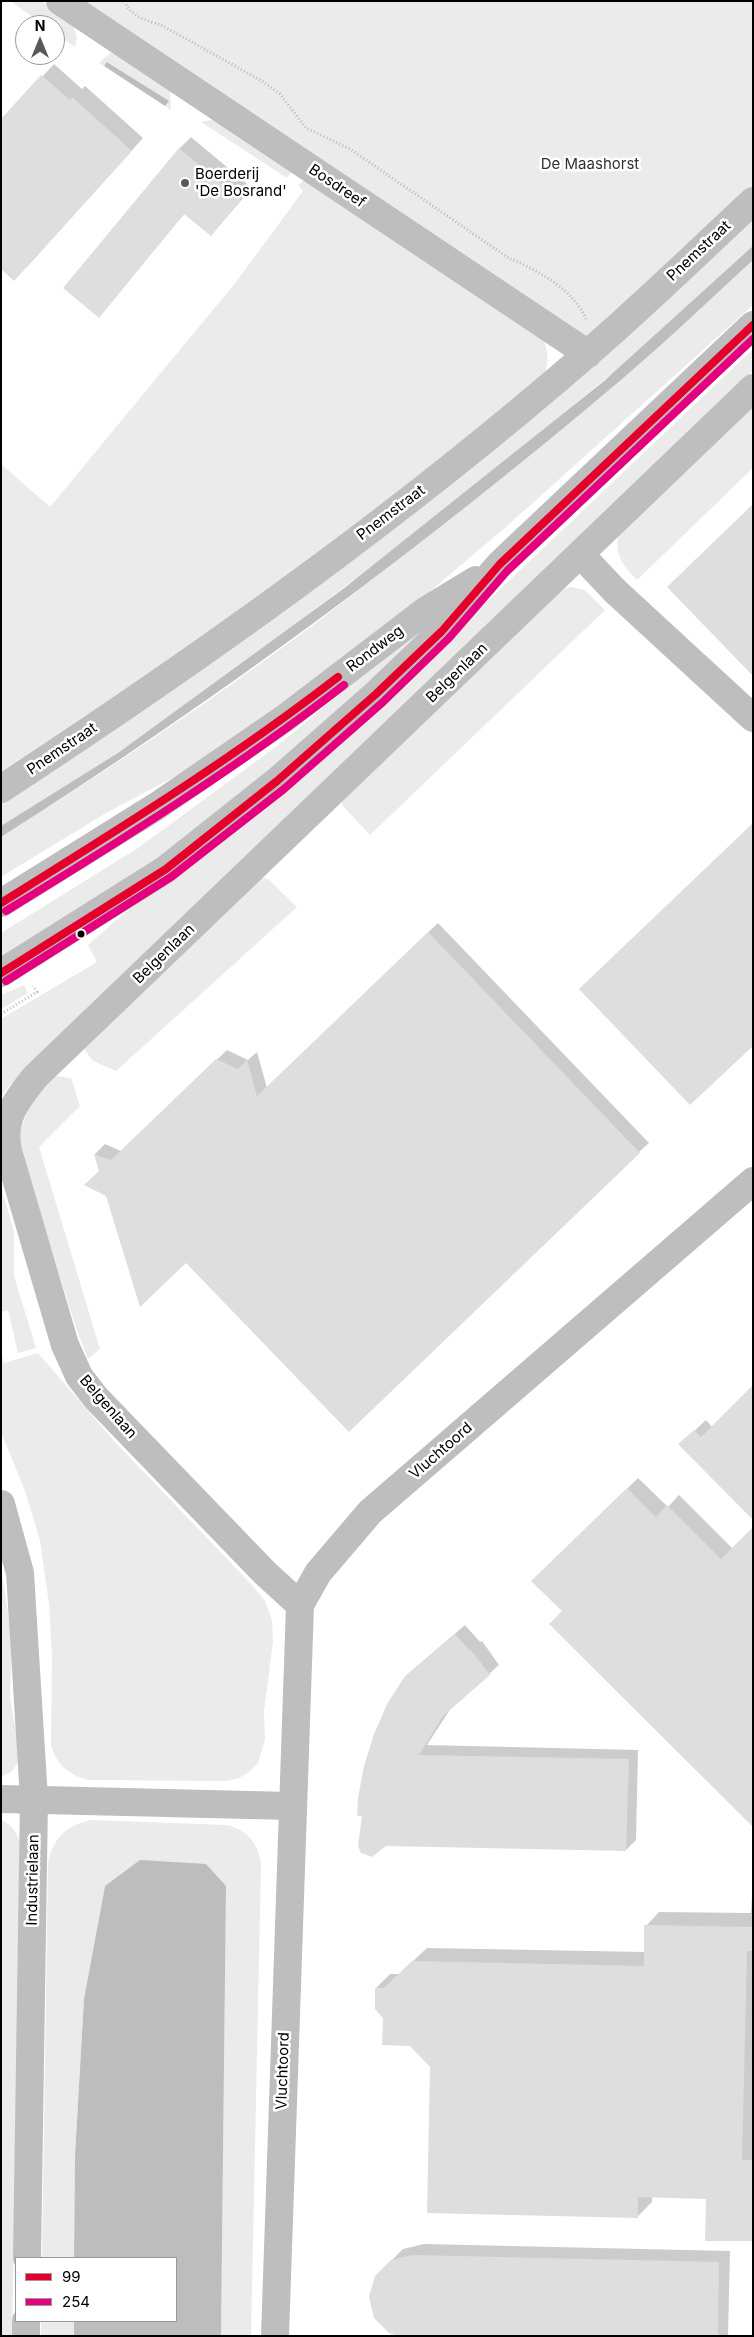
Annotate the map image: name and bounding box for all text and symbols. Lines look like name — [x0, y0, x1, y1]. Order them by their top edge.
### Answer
north arrow — [15, 15, 65, 65]
text: N — [35, 17, 45, 34]
park label: De Maashorst — [541, 155, 639, 173]
street label: Bosdreef — [305, 161, 369, 211]
place label: Boerderij 'De Bosrand' — [195, 165, 287, 200]
marker: Boerderij 'De Bosrand' — [179, 177, 191, 189]
street label: Pnemstraat — [663, 217, 735, 285]
street label: Pnemstraat — [353, 482, 429, 544]
street label: Rondweg — [343, 622, 407, 676]
street label: Belgenlaan — [423, 639, 491, 707]
street label: Pnemstraat — [24, 719, 100, 779]
street label: Belgenlaan — [130, 920, 198, 988]
unlabelled marker — [76, 929, 86, 939]
street label: Belgenlaan — [76, 1372, 140, 1442]
street label: Vluchtoord — [406, 1419, 476, 1483]
street label: Industrielaan — [23, 1834, 43, 1926]
street label: Vluchtoord — [273, 2032, 293, 2110]
legend — [15, 2257, 178, 2322]
text: 99 — [62, 2267, 81, 2286]
text: 254 — [62, 2292, 90, 2311]

